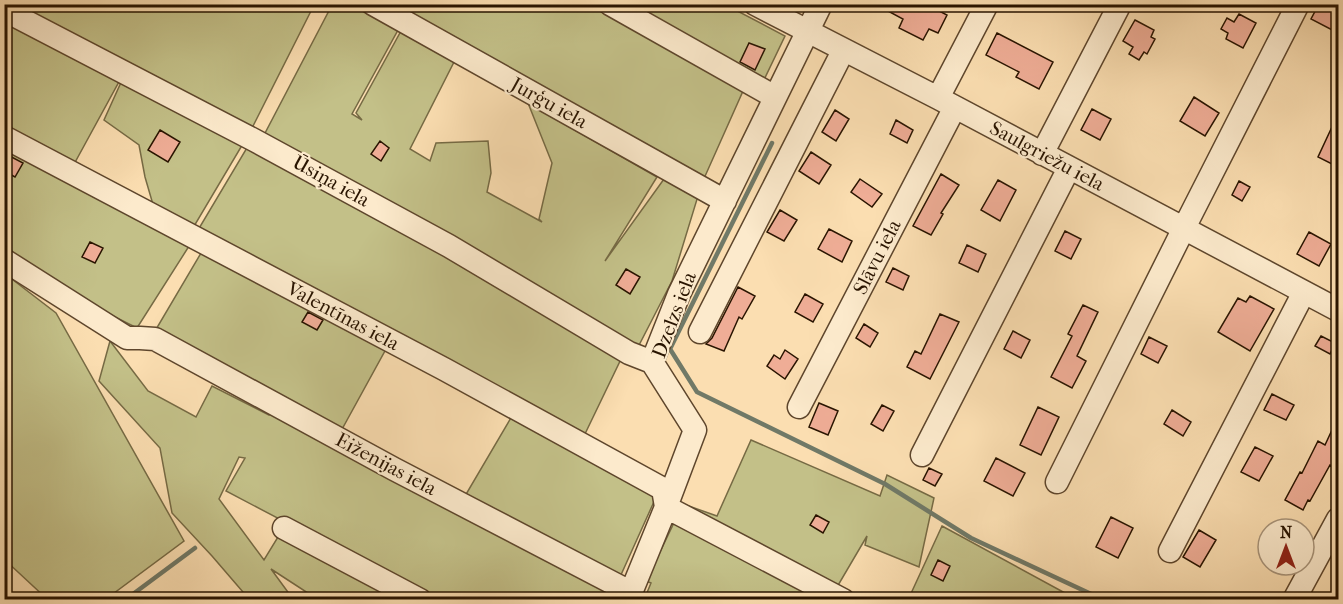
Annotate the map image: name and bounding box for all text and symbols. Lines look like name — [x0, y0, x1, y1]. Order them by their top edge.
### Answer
street label: Jurģu iela — [505, 72, 592, 134]
street label: Saulgriežu iela — [986, 116, 1109, 196]
street label: Ūsiņa iela — [288, 150, 374, 213]
street label: Slāvu iela — [848, 215, 906, 298]
street label: Dzelzs iela — [647, 268, 701, 361]
street label: Valentīnas iela — [282, 276, 404, 356]
street label: Eiženijas iela — [332, 428, 441, 500]
north arrow — [1256, 517, 1316, 577]
text: N — [1280, 523, 1293, 542]

